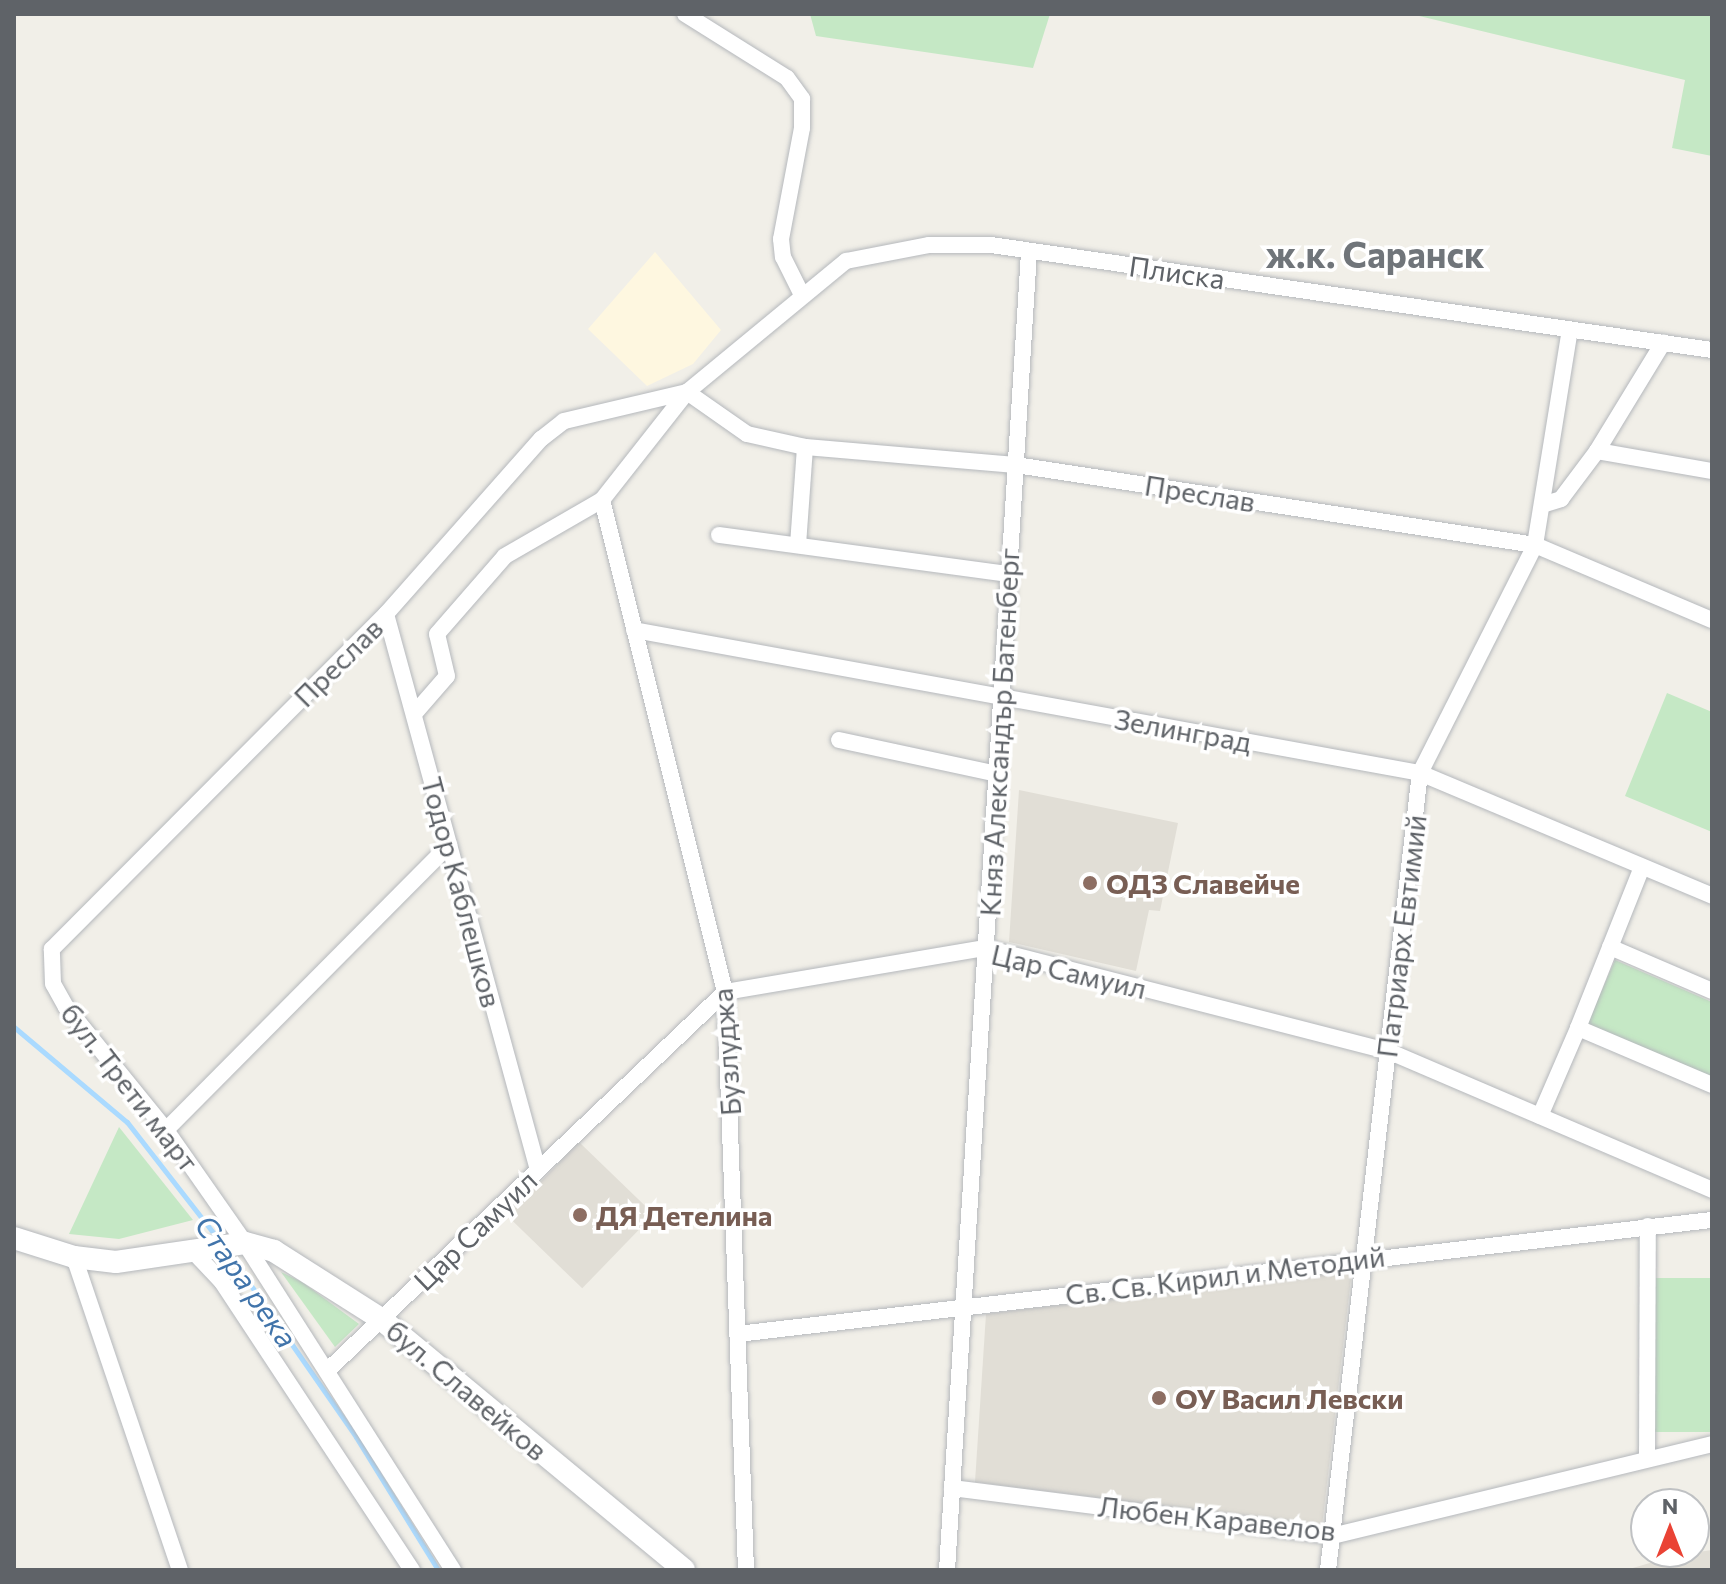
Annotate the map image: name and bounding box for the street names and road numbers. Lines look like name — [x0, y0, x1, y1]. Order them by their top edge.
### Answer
street label: Плиска — [1127, 249, 1227, 295]
street label: Преслав — [1142, 468, 1258, 518]
street label: Княз Александър Батенберг — [973, 547, 1025, 917]
street label: Преслав — [287, 611, 389, 713]
street label: Зелинград — [1112, 701, 1254, 759]
street label: Тодор Каблешков — [415, 773, 509, 1011]
street label: Патриарх Евтимий — [1369, 813, 1433, 1059]
street label: Цар Самуил — [988, 937, 1150, 1005]
street label: Бузлуджа — [705, 987, 747, 1117]
street label: бул. Трети март — [54, 997, 206, 1177]
street label: Цар Самуил — [407, 1163, 543, 1297]
street label: Св. Св. Кирил и Методий — [1063, 1239, 1387, 1311]
street label: бул. Славейков — [380, 1313, 554, 1467]
street label: Любен Каравелов — [1097, 1489, 1337, 1547]

